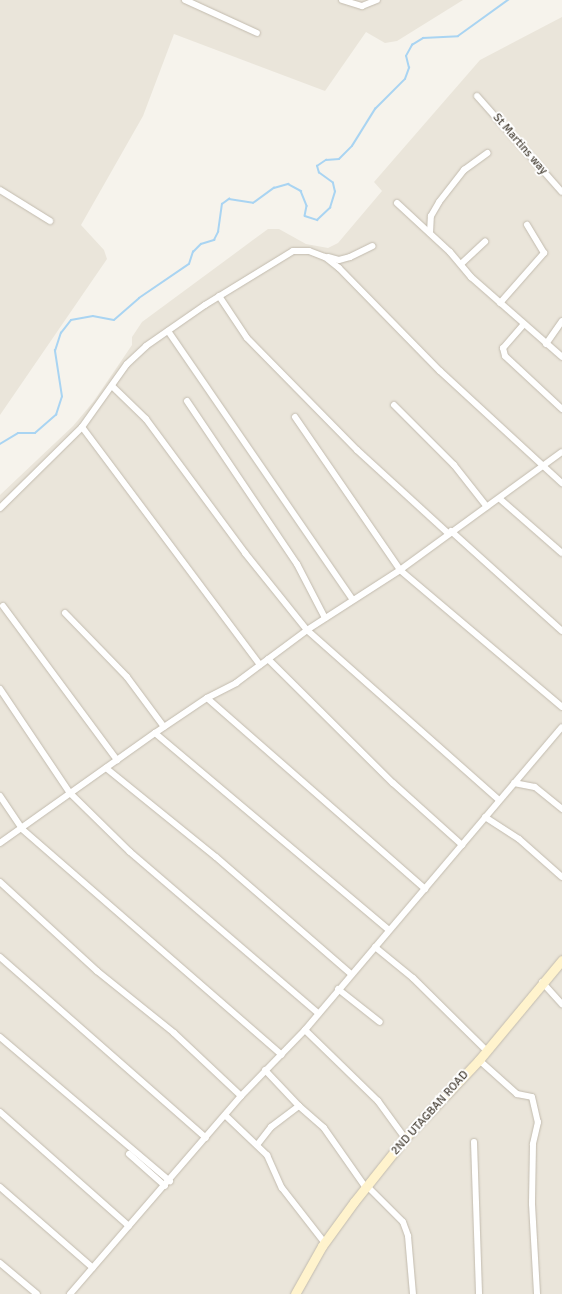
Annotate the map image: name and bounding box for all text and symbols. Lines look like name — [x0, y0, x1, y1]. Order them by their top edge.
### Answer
street label: St Martins way — [490, 111, 550, 177]
street label: 2ND UTAGBAN ROAD — [388, 1068, 472, 1158]

